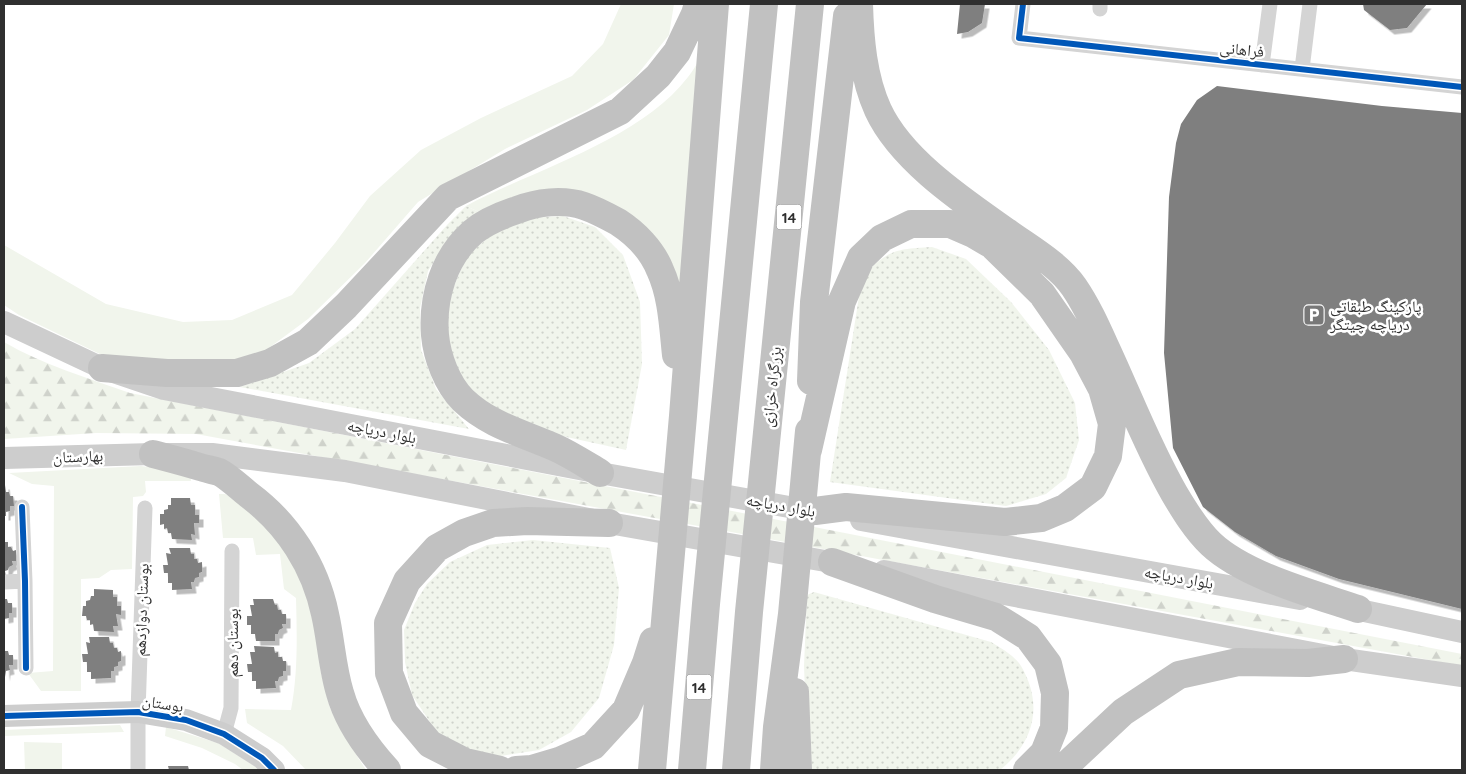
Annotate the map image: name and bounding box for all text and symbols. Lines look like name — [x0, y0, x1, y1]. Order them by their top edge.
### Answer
street label: فراهانی — [1219, 37, 1265, 62]
road number: 14 — [776, 204, 802, 230]
place label: پارکینگ طبقاتی دریاچه چیتگر — [1329, 296, 1422, 334]
parking icon: پارکینگ طبقاتی دریاچه چیتگر — [1302, 303, 1326, 327]
street label: بزرگراه خرازی — [757, 345, 786, 429]
street label: بلوار دریاچه — [346, 415, 418, 447]
street label: بهارستان — [52, 445, 104, 468]
street label: بلوار دریاچه — [745, 489, 817, 521]
street label: بلوار دریاچه — [1143, 561, 1215, 593]
street label: بوستان دوازدهم — [129, 563, 154, 657]
street label: بوستان دهم — [222, 608, 243, 678]
road number: 14 — [686, 674, 712, 700]
street label: بوستان — [141, 690, 185, 717]

